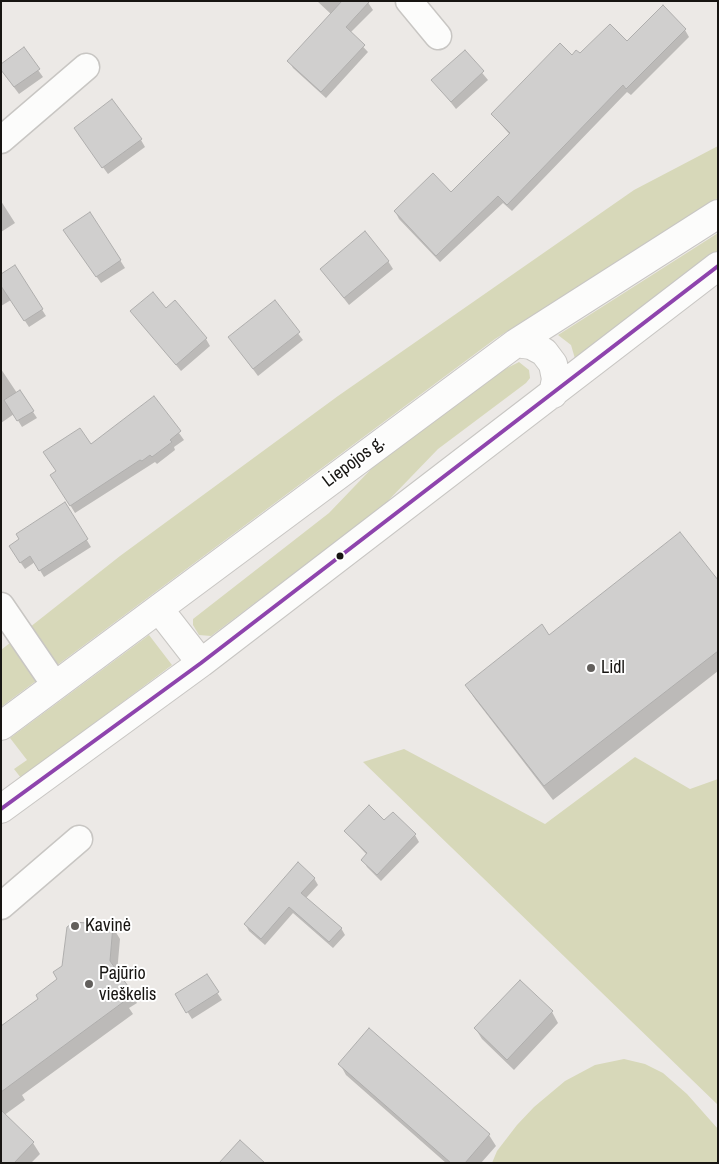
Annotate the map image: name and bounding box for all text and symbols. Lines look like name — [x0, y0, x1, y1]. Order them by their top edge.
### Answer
street label: Liepojos g. — [319, 432, 389, 492]
unlabelled marker — [335, 551, 345, 561]
place label: Lidl — [601, 657, 625, 679]
marker: Lidl — [585, 662, 597, 674]
place label: Kavinė — [85, 915, 131, 937]
marker: Kavinė — [69, 920, 81, 932]
place label: Pajūrio vieškelis — [99, 963, 156, 1006]
marker: Pajūrio vieškelis — [83, 978, 95, 990]

